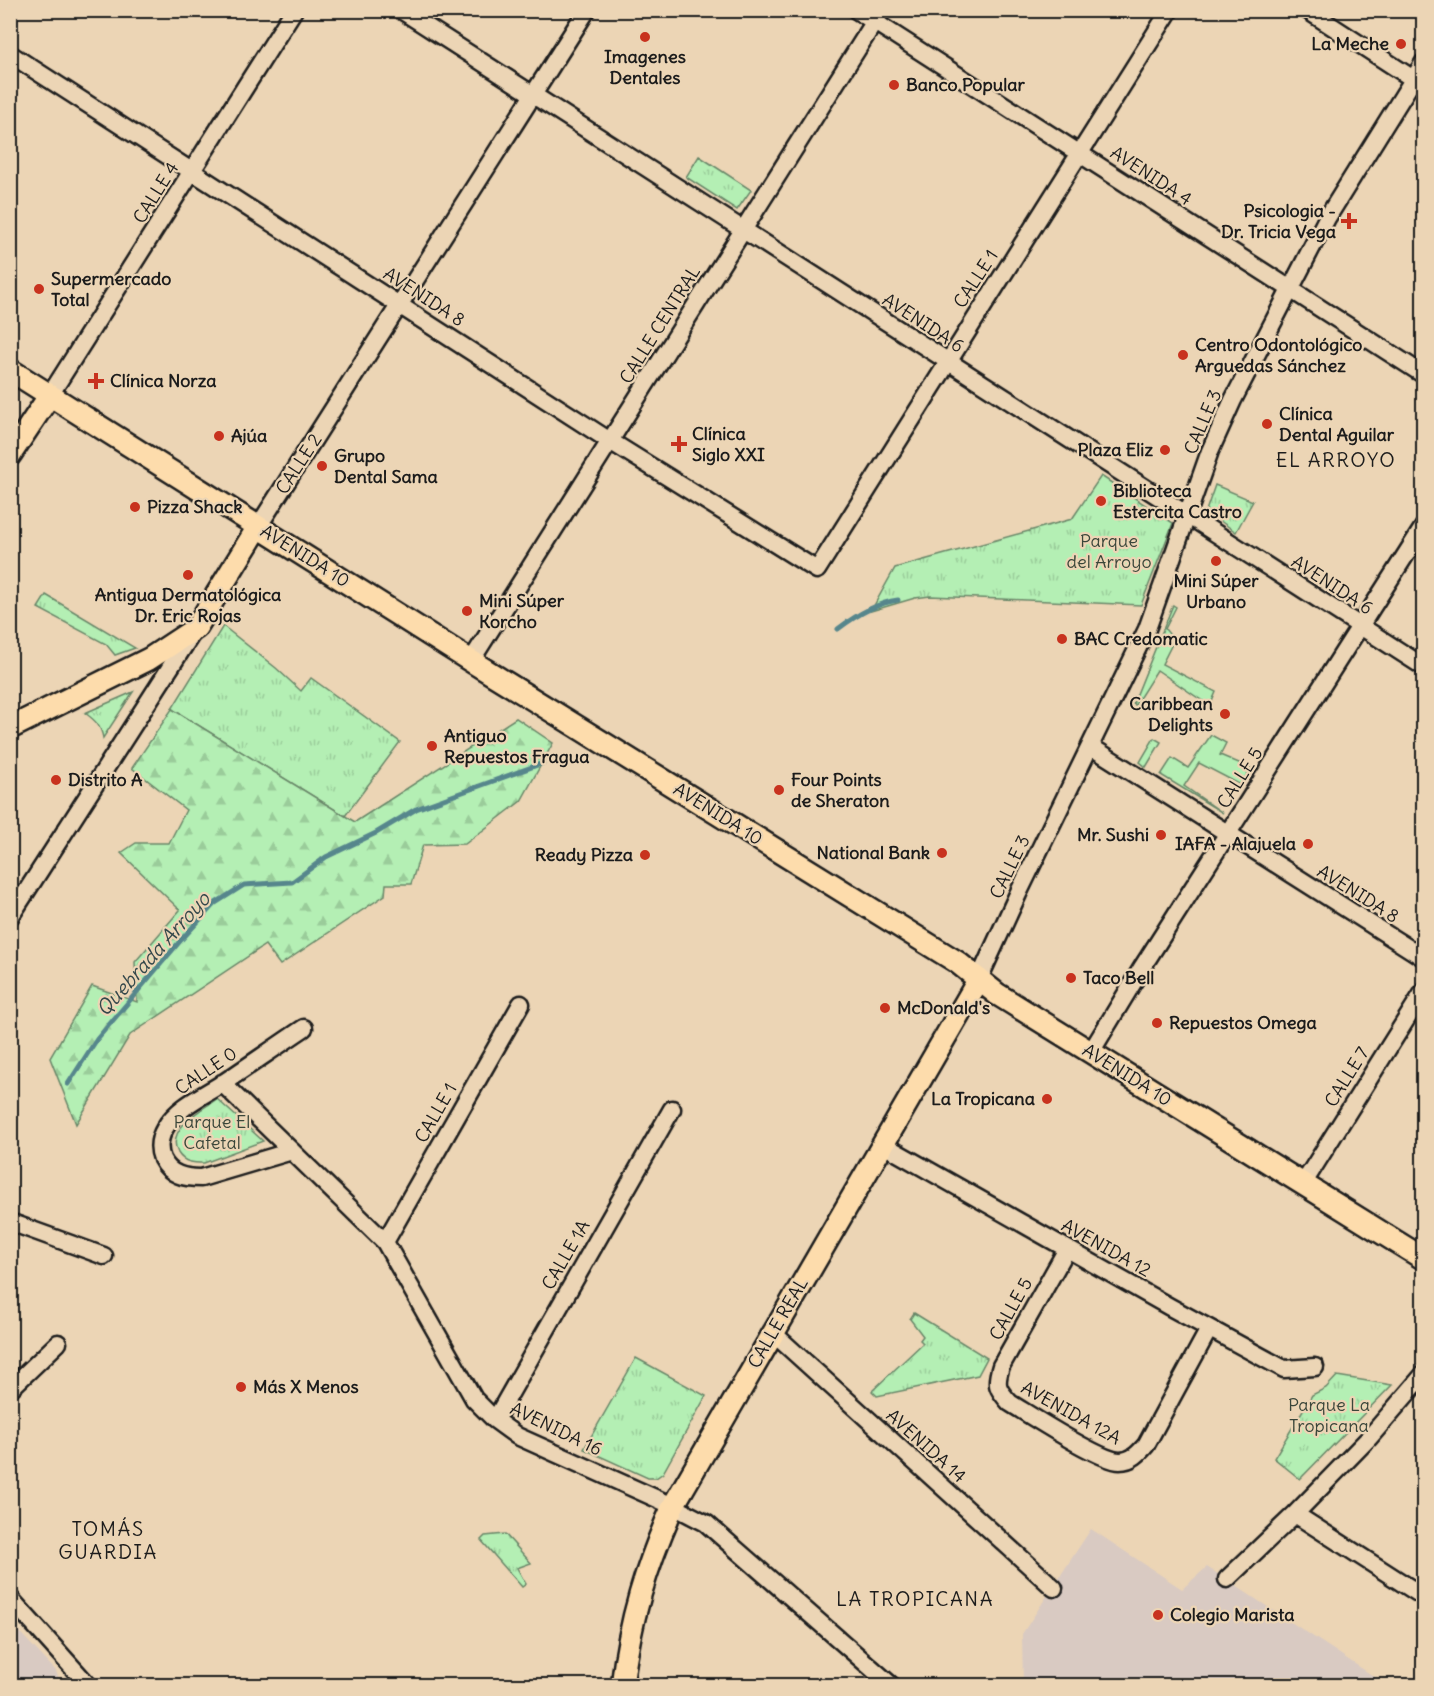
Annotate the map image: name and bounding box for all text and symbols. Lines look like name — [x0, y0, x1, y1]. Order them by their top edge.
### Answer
marker: Imagenes Dentales — [638, 30, 652, 44]
place label: La Meche — [1311, 32, 1389, 55]
marker: La Meche — [1394, 37, 1408, 51]
place label: Imagenes Dentales — [604, 45, 686, 89]
place label: Banco Popular — [906, 73, 1026, 96]
marker: Banco Popular — [887, 78, 901, 92]
street label: AVENIDA 4 — [1106, 141, 1196, 210]
street label: CALLE 4 — [128, 158, 183, 228]
place label: Psicologia - Dr. Tricia Vega — [1221, 199, 1336, 243]
marker: Psicologia - Dr. Tricia Vega — [1340, 212, 1358, 230]
street label: CALLE 1 — [948, 245, 1003, 312]
street label: CALLE CENTRAL — [614, 261, 705, 388]
street label: AVENIDA 8 — [379, 262, 469, 331]
place label: Supermercado Total — [51, 267, 171, 311]
marker: Supermercado Total — [32, 282, 46, 296]
street label: AVENIDA 6 — [878, 288, 968, 357]
place label: Centro Odontológico Arguedas Sánchez — [1195, 333, 1362, 377]
marker: Centro Odontológico Arguedas Sánchez — [1176, 348, 1190, 362]
place label: Clínica Norza — [110, 369, 216, 392]
marker: Clínica Norza — [87, 372, 105, 390]
street label: CALLE 3 — [1179, 386, 1226, 458]
place label: Clínica Dental Aguilar — [1279, 402, 1395, 446]
marker: Clínica Dental Aguilar — [1260, 417, 1274, 431]
place label: Clínica Siglo XXI — [692, 422, 765, 466]
place label: Ajúa — [231, 424, 267, 447]
marker: Ajúa — [212, 429, 226, 443]
street label: CALLE 2 — [270, 429, 327, 498]
marker: Clínica Siglo XXI — [670, 435, 688, 453]
place label: Plaza Eliz — [1078, 438, 1153, 461]
marker: Plaza Eliz — [1158, 443, 1172, 457]
place label: Grupo Dental Sama — [334, 444, 438, 488]
district label: EL ARROYO — [1276, 447, 1396, 472]
marker: Grupo Dental Sama — [315, 459, 329, 473]
place label: Biblioteca Estercita Castro — [1113, 479, 1242, 523]
marker: Biblioteca Estercita Castro — [1094, 494, 1108, 508]
place label: Pizza Shack — [147, 495, 242, 518]
marker: Pizza Shack — [128, 500, 142, 514]
street label: AVENIDA 10 — [256, 519, 354, 592]
park label: Parque del Arroyo — [1066, 529, 1152, 573]
street label: AVENIDA 6 — [1287, 550, 1377, 619]
marker: Mini Súper Urbano — [1209, 554, 1223, 568]
marker: Antigua Dermatológica Dr. Eric Rojas — [181, 568, 195, 582]
place label: Mini Súper Urbano — [1173, 569, 1259, 613]
place label: Antigua Dermatológica Dr. Eric Rojas — [95, 583, 281, 627]
place label: Mini Súper Korcho — [479, 589, 565, 633]
marker: Mini Súper Korcho — [460, 604, 474, 618]
place label: BAC Credomatic — [1074, 627, 1208, 650]
marker: BAC Credomatic — [1055, 632, 1069, 646]
place label: Caribbean Delights — [1129, 692, 1214, 736]
marker: Caribbean Delights — [1218, 707, 1232, 721]
place label: Antiguo Repuestos Fragua — [444, 724, 590, 768]
marker: Antiguo Repuestos Fragua — [425, 739, 439, 753]
street label: CALLE 5 — [1212, 743, 1267, 813]
place label: Distrito A — [68, 768, 143, 791]
place label: Four Points de Sheraton — [791, 768, 890, 812]
marker: Distrito A — [49, 773, 63, 787]
street label: AVENIDA 10 — [669, 777, 767, 850]
marker: Four Points de Sheraton — [772, 783, 786, 797]
place label: Mr. Sushi — [1077, 823, 1149, 846]
marker: Mr. Sushi — [1154, 828, 1168, 842]
street label: CALLE 3 — [984, 831, 1035, 902]
place label: IAFA - Alajuela — [1175, 832, 1296, 855]
marker: IAFA - Alajuela — [1301, 837, 1315, 851]
place label: National Bank — [817, 841, 930, 864]
place label: Ready Pizza — [535, 843, 633, 866]
marker: National Bank — [935, 846, 949, 860]
marker: Ready Pizza — [638, 848, 652, 862]
street label: AVENIDA 8 — [1313, 859, 1403, 928]
water label: Quebrada Arroyo — [90, 885, 216, 1021]
place label: Taco Bell — [1083, 966, 1154, 989]
marker: Taco Bell — [1064, 971, 1078, 985]
place label: McDonald's — [897, 996, 990, 1019]
marker: McDonald's — [878, 1001, 892, 1015]
place label: Repuestos Omega — [1169, 1011, 1317, 1034]
marker: Repuestos Omega — [1150, 1016, 1164, 1030]
street label: AVENIDA 10 — [1078, 1038, 1176, 1111]
street label: CALLE 0 — [170, 1042, 241, 1100]
street label: CALLE 7 — [1319, 1042, 1374, 1111]
street label: CALLE 1 — [409, 1079, 462, 1147]
place label: La Tropicana — [931, 1087, 1035, 1110]
marker: La Tropicana — [1040, 1092, 1054, 1106]
park label: Parque El Cafetal — [174, 1110, 250, 1154]
street label: AVENIDA 12 — [1057, 1214, 1155, 1282]
street label: CALLE 1A — [536, 1216, 595, 1294]
street label: CALLE REAL — [742, 1273, 813, 1372]
street label: CALLE 5 — [984, 1273, 1037, 1344]
place label: Más X Menos — [253, 1375, 359, 1398]
street label: AVENIDA 12A — [1017, 1376, 1125, 1449]
marker: Más X Menos — [234, 1380, 248, 1394]
park label: Parque La Tropicana — [1288, 1393, 1370, 1437]
street label: AVENIDA 16 — [507, 1396, 606, 1461]
street label: AVENIDA 14 — [882, 1404, 971, 1487]
district label: TOMÁS GUARDIA — [58, 1516, 158, 1564]
district label: LA TROPICANA — [836, 1586, 994, 1611]
place label: Colegio Marista — [1170, 1603, 1295, 1626]
marker: Colegio Marista — [1151, 1608, 1165, 1622]

